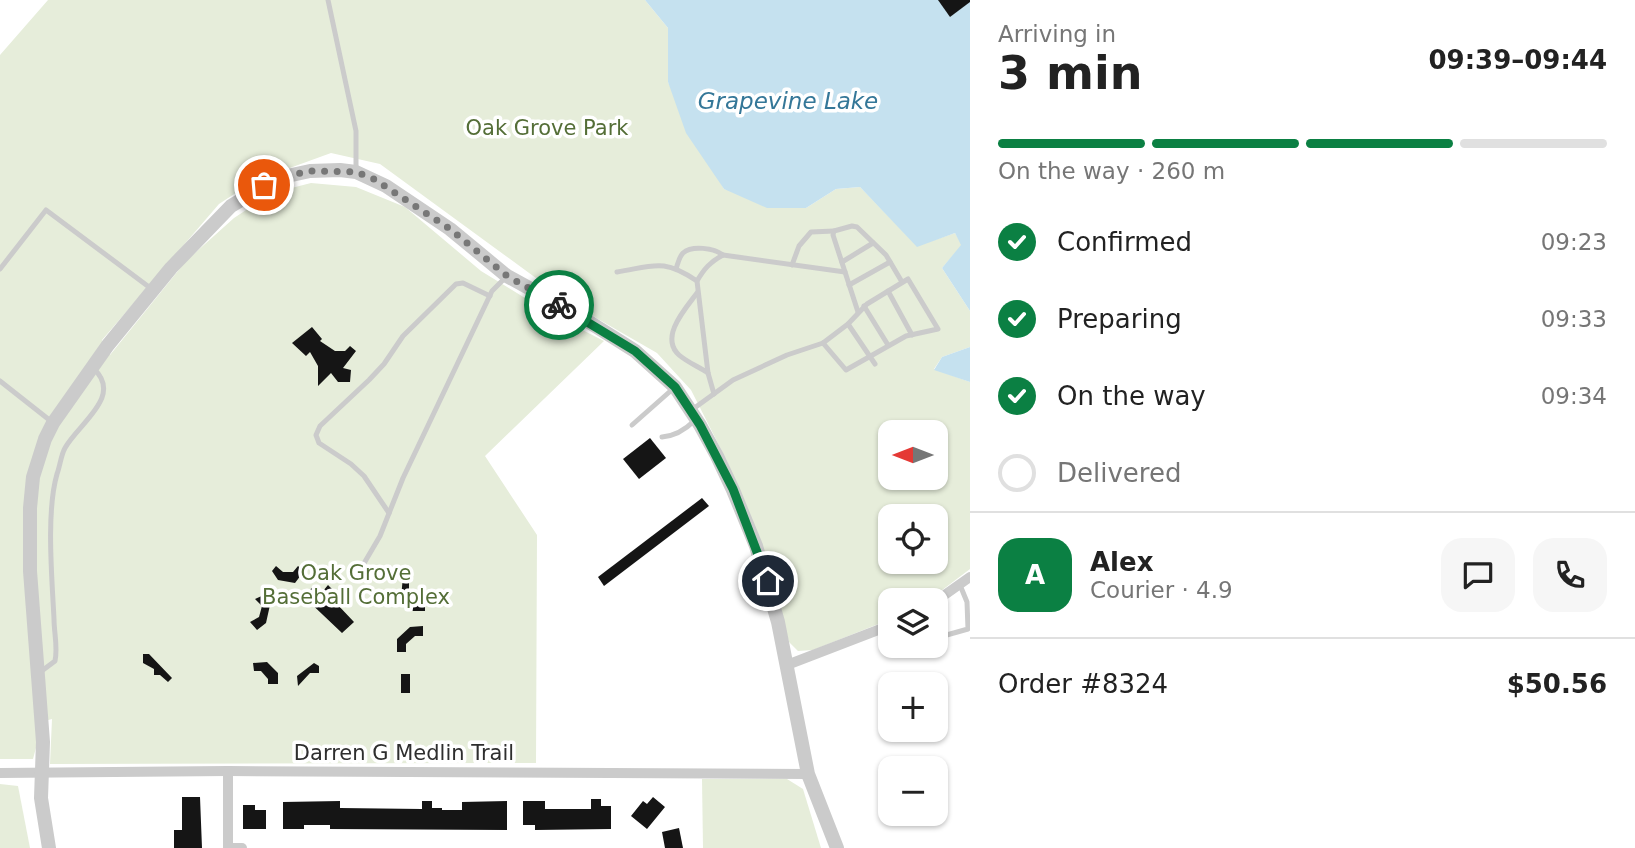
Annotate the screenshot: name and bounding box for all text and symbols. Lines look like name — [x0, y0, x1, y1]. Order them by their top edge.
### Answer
text: Arriving in — [998, 21, 1116, 47]
text: 09:39–09:44 — [1428, 45, 1607, 75]
text: 3 min — [998, 46, 1142, 100]
water label: Grapevine Lake — [698, 88, 878, 114]
park label: Oak Grove Park — [466, 116, 629, 140]
pin — [234, 155, 294, 215]
text: On the way · 260 m — [998, 158, 1225, 184]
icon: bag — [245, 166, 283, 204]
icon: check — [998, 223, 1036, 261]
text: Confirmed — [1057, 227, 1192, 257]
text: 09:23 — [1541, 229, 1607, 255]
courier — [524, 270, 594, 340]
icon: bike — [540, 286, 578, 324]
icon: check — [998, 300, 1036, 338]
text: Preparing — [1057, 304, 1182, 334]
text: 09:33 — [1541, 306, 1607, 332]
icon: check — [998, 377, 1036, 415]
text: On the way — [1057, 381, 1206, 411]
text: 09:34 — [1541, 383, 1607, 409]
north arrow — [878, 420, 948, 490]
map controls — [878, 420, 948, 826]
text: Delivered — [1057, 458, 1181, 488]
button: locate — [878, 504, 948, 574]
button: chat — [1441, 538, 1515, 612]
button: phone — [1533, 538, 1607, 612]
text: Alex — [1090, 547, 1153, 577]
pin — [738, 551, 798, 611]
text: A — [1025, 560, 1045, 590]
park label: Oak Grove Baseball Complex — [262, 561, 450, 609]
icon: home — [749, 562, 787, 600]
text: Courier · 4.9 — [1090, 577, 1233, 603]
button: layers — [878, 588, 948, 658]
text: Order #8324 — [998, 669, 1168, 699]
text: $50.56 — [1507, 669, 1607, 699]
button: + — [878, 672, 948, 742]
street label: Darren G Medlin Trail — [294, 741, 514, 765]
button: − — [878, 756, 948, 826]

